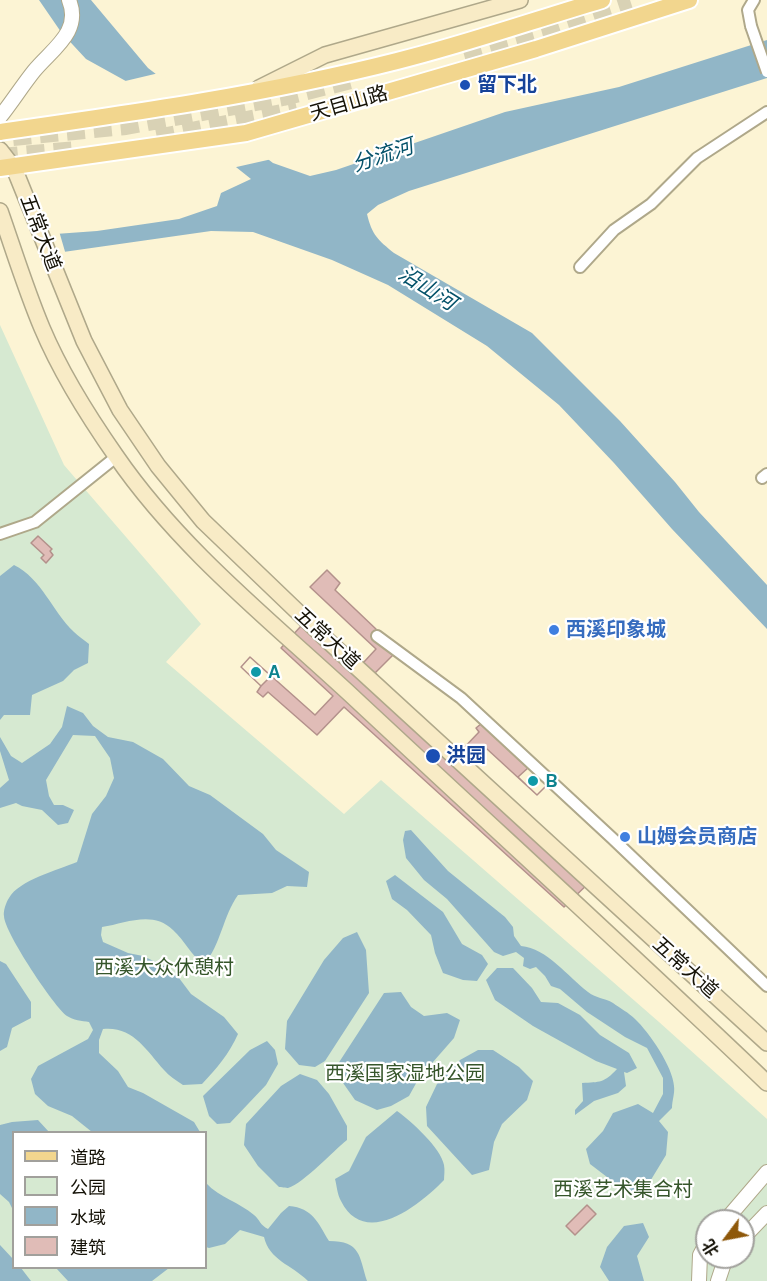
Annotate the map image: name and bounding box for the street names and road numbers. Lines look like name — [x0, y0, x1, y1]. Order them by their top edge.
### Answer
street label: 天目山路 — [307, 81, 391, 127]
street label: 五常大道 — [14, 191, 66, 275]
street label: 五常大道 — [290, 603, 364, 675]
street label: 五常大道 — [647, 932, 723, 1004]

